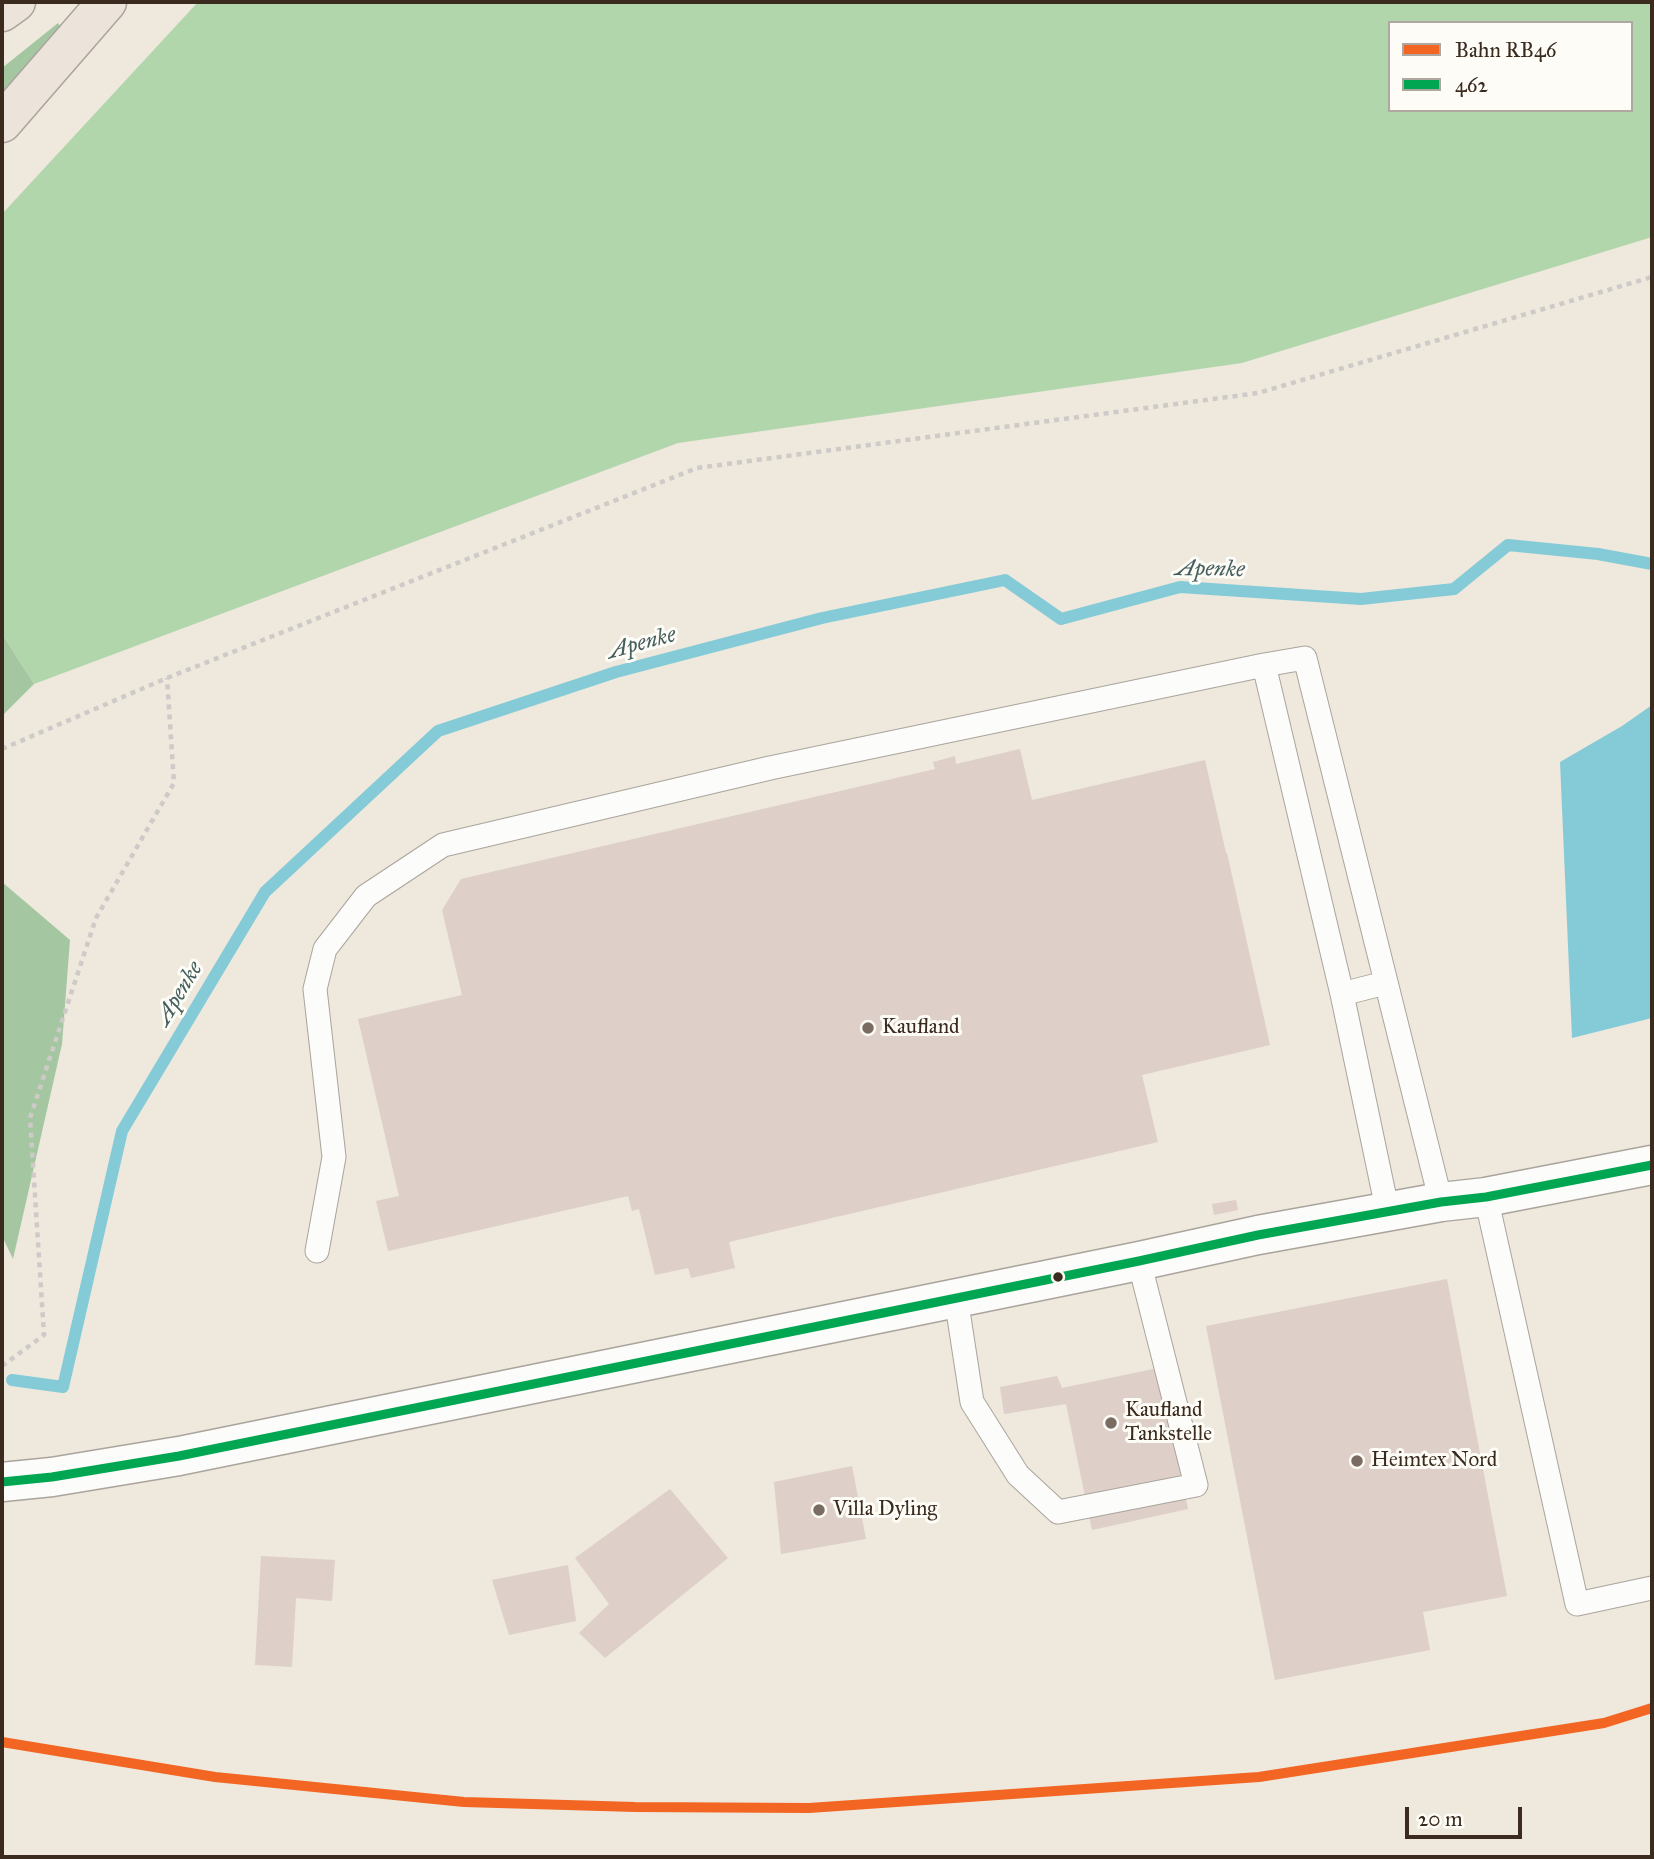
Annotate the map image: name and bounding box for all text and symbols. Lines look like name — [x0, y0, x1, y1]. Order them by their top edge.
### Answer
legend — [1388, 21, 1633, 112]
text: Bahn RB46 — [1455, 37, 1556, 63]
text: 462 — [1455, 72, 1488, 98]
water label: Apenke — [1175, 556, 1245, 584]
water label: Apenke — [605, 622, 679, 666]
water label: Apenke — [150, 957, 210, 1031]
place label: Kaufland — [882, 1015, 960, 1041]
marker: Kaufland — [860, 1020, 876, 1036]
unlabelled marker — [1051, 1270, 1065, 1284]
place label: Kaufland Tankstelle — [1125, 1398, 1212, 1448]
marker: Kaufland Tankstelle — [1103, 1415, 1119, 1431]
place label: Heimtex Nord — [1371, 1448, 1497, 1474]
marker: Heimtex Nord — [1349, 1453, 1365, 1469]
place label: Villa Dyling — [833, 1497, 937, 1523]
marker: Villa Dyling — [811, 1502, 827, 1518]
scale bar — [1409, 1792, 1526, 1836]
text: 20 m — [1418, 1806, 1463, 1832]

